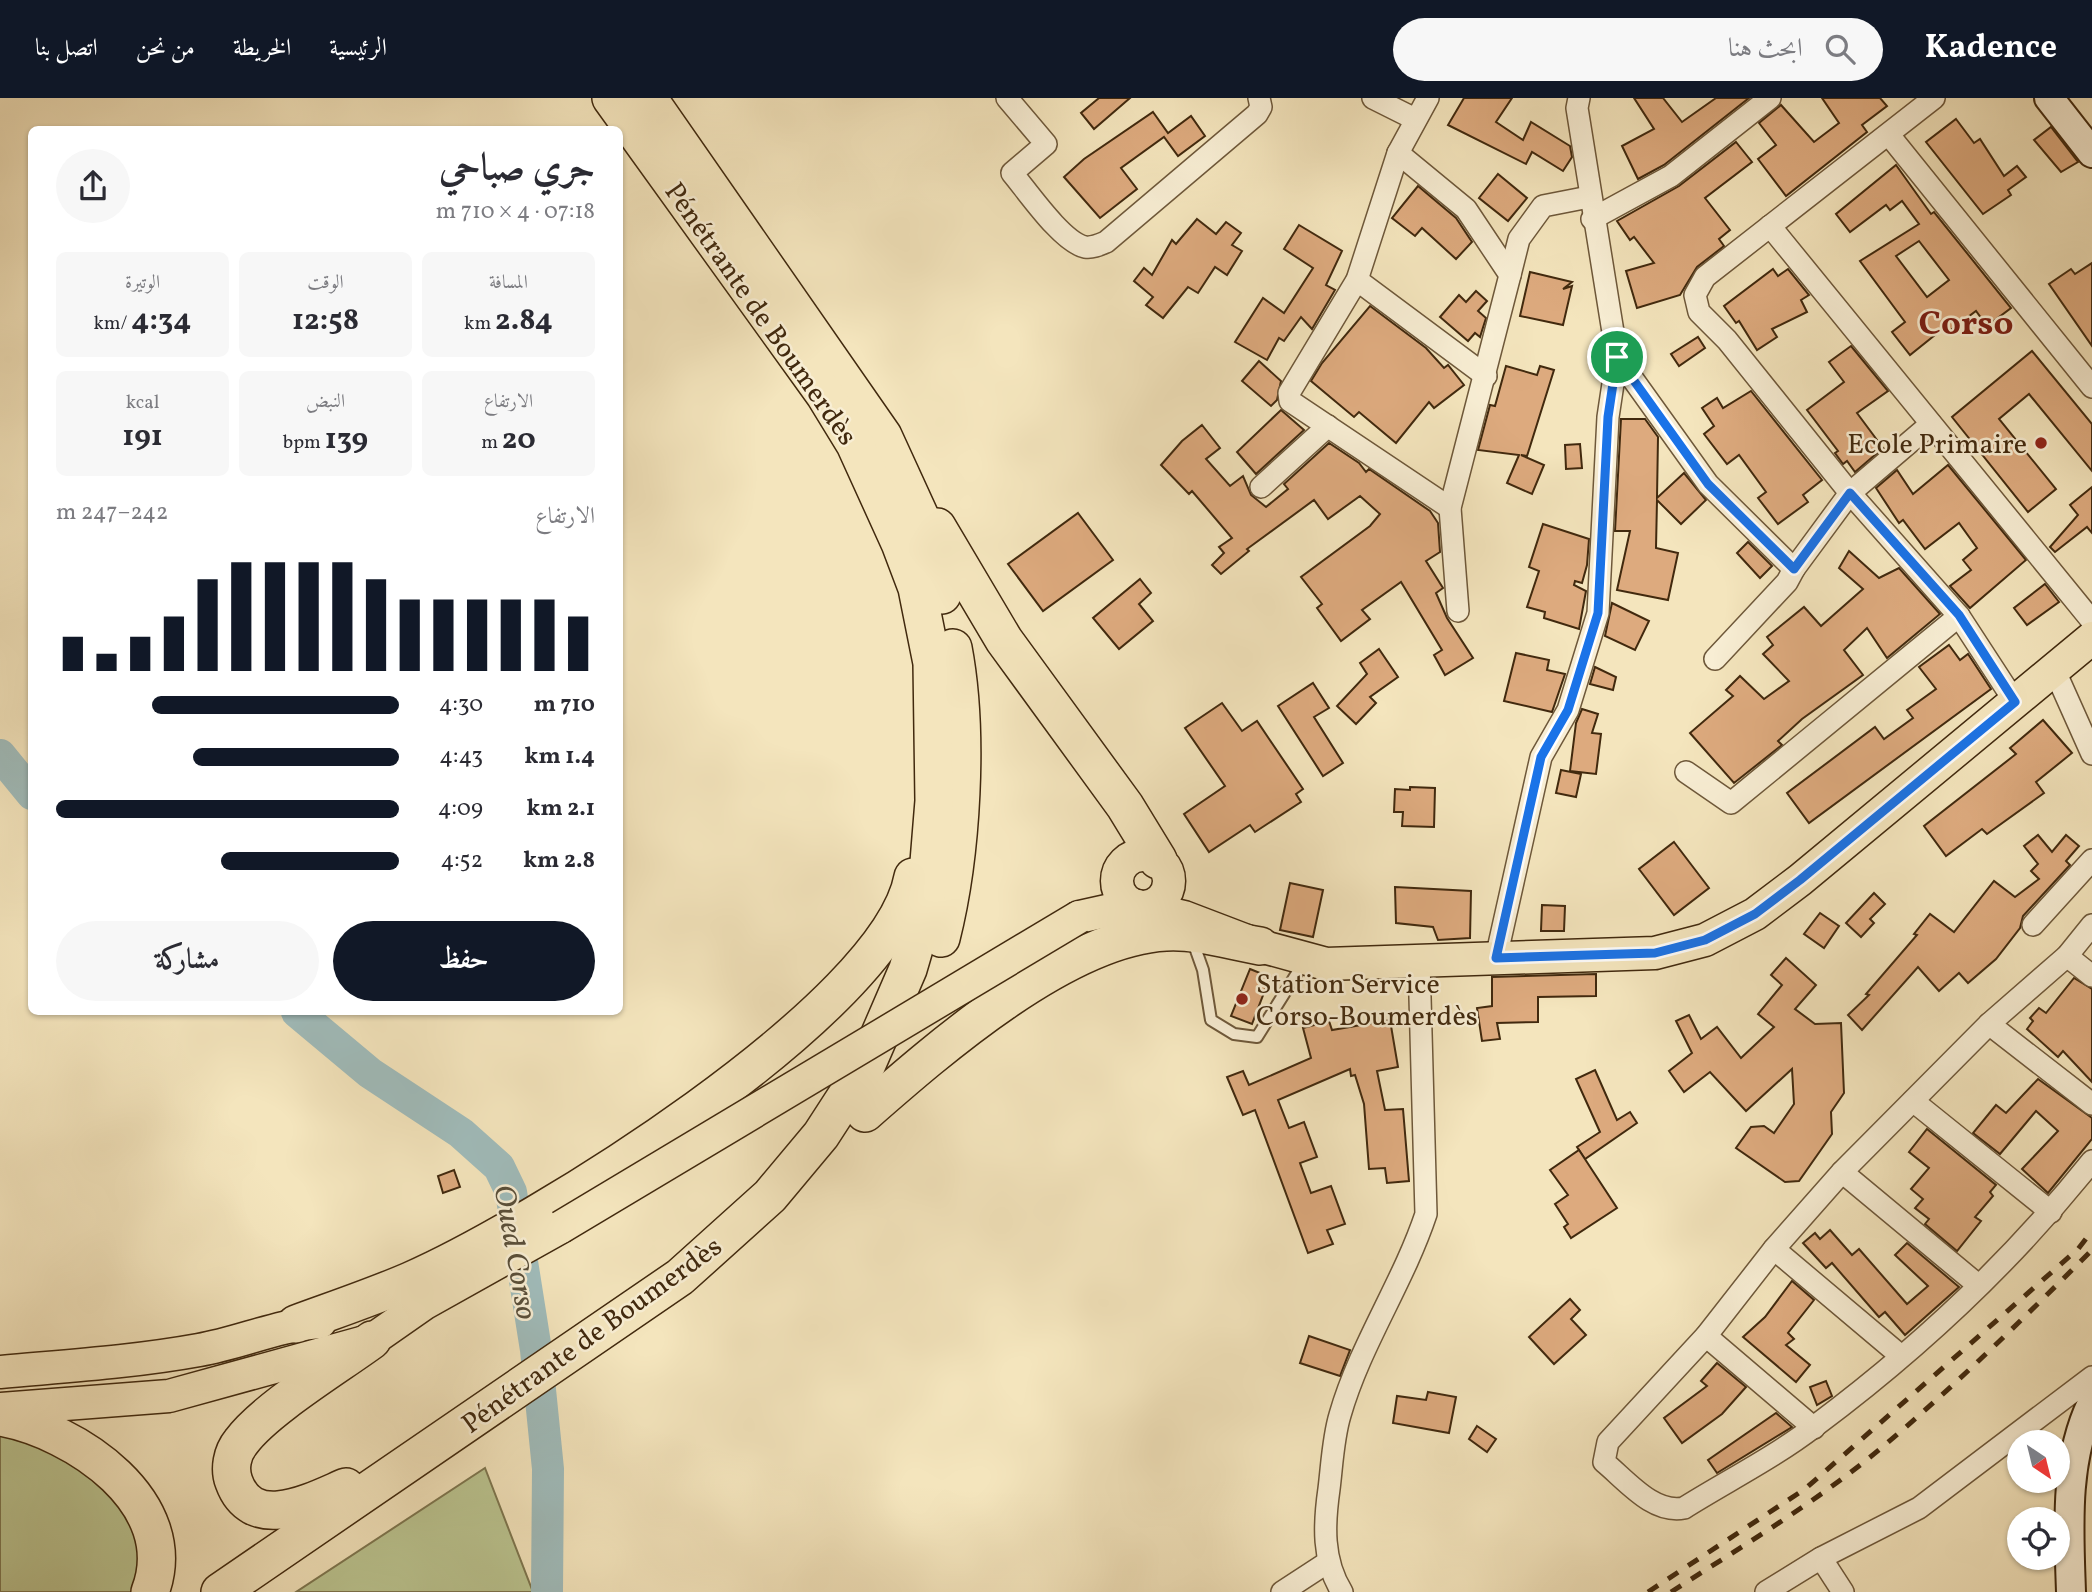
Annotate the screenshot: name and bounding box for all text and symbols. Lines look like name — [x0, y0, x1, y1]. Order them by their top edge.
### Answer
search box — [1393, 18, 1883, 81]
text: Kadence — [1925, 26, 2057, 72]
icon: search — [1821, 30, 1859, 68]
text: ابحث هنا — [1728, 31, 1803, 67]
text: اتصل بنا — [35, 32, 98, 66]
text: من نحن — [136, 32, 195, 66]
text: الخريطة — [233, 32, 291, 66]
text: الرئيسية — [329, 32, 387, 66]
text: جري صباحي — [439, 143, 595, 196]
button: share — [56, 149, 130, 223]
street label: Pénétrante de Boumerdès — [654, 175, 866, 454]
text: 07:18 · 4 × 710 m — [436, 196, 595, 228]
text: الوتيرة — [125, 270, 160, 296]
text: الوقت — [307, 270, 344, 296]
text: المسافة — [489, 270, 528, 296]
text: 4:34 — [131, 300, 192, 342]
text: 12:58 — [292, 300, 359, 342]
text: 2.84 — [495, 300, 553, 342]
district label: Corso — [1918, 301, 2014, 349]
text: /km — [93, 311, 131, 337]
text: km — [464, 311, 495, 337]
pin — [1587, 327, 1647, 387]
icon: arrive — [1598, 338, 1636, 376]
text: النبض — [306, 389, 345, 415]
text: الارتفاع — [484, 389, 533, 415]
text: kcal — [126, 390, 159, 416]
text: 191 — [122, 416, 163, 458]
text: 139 — [325, 419, 368, 461]
text: 20 — [502, 419, 536, 461]
place label: Ecole Primaire — [1847, 426, 2027, 465]
text: bpm — [283, 430, 325, 456]
text: m — [481, 430, 502, 456]
marker: Ecole Primaire — [2033, 435, 2049, 451]
text: 242–247 m — [56, 497, 168, 529]
text: الارتفاع — [535, 501, 595, 533]
text: 4:30 — [439, 689, 483, 721]
text: 710 m — [534, 689, 595, 721]
text: 4:43 — [439, 741, 483, 773]
text: 1.4 km — [524, 741, 595, 773]
text: 4:09 — [438, 793, 483, 825]
text: 2.1 km — [526, 793, 595, 825]
text: 4:52 — [440, 845, 483, 877]
text: 2.8 km — [523, 845, 595, 877]
button: مشاركة — [56, 921, 319, 1001]
button: حفظ — [333, 921, 595, 1001]
place label: Station Service Corso-Boumerdès — [1256, 966, 1478, 1037]
marker: Station Service Corso-Boumerdès — [1234, 991, 1250, 1007]
water label: Oued Corso — [482, 1182, 547, 1323]
street label: Pénétrante de Boumerdès — [454, 1228, 731, 1444]
north arrow — [2007, 1430, 2070, 1493]
map controls — [2007, 1430, 2070, 1570]
button: locate — [2007, 1507, 2070, 1570]

